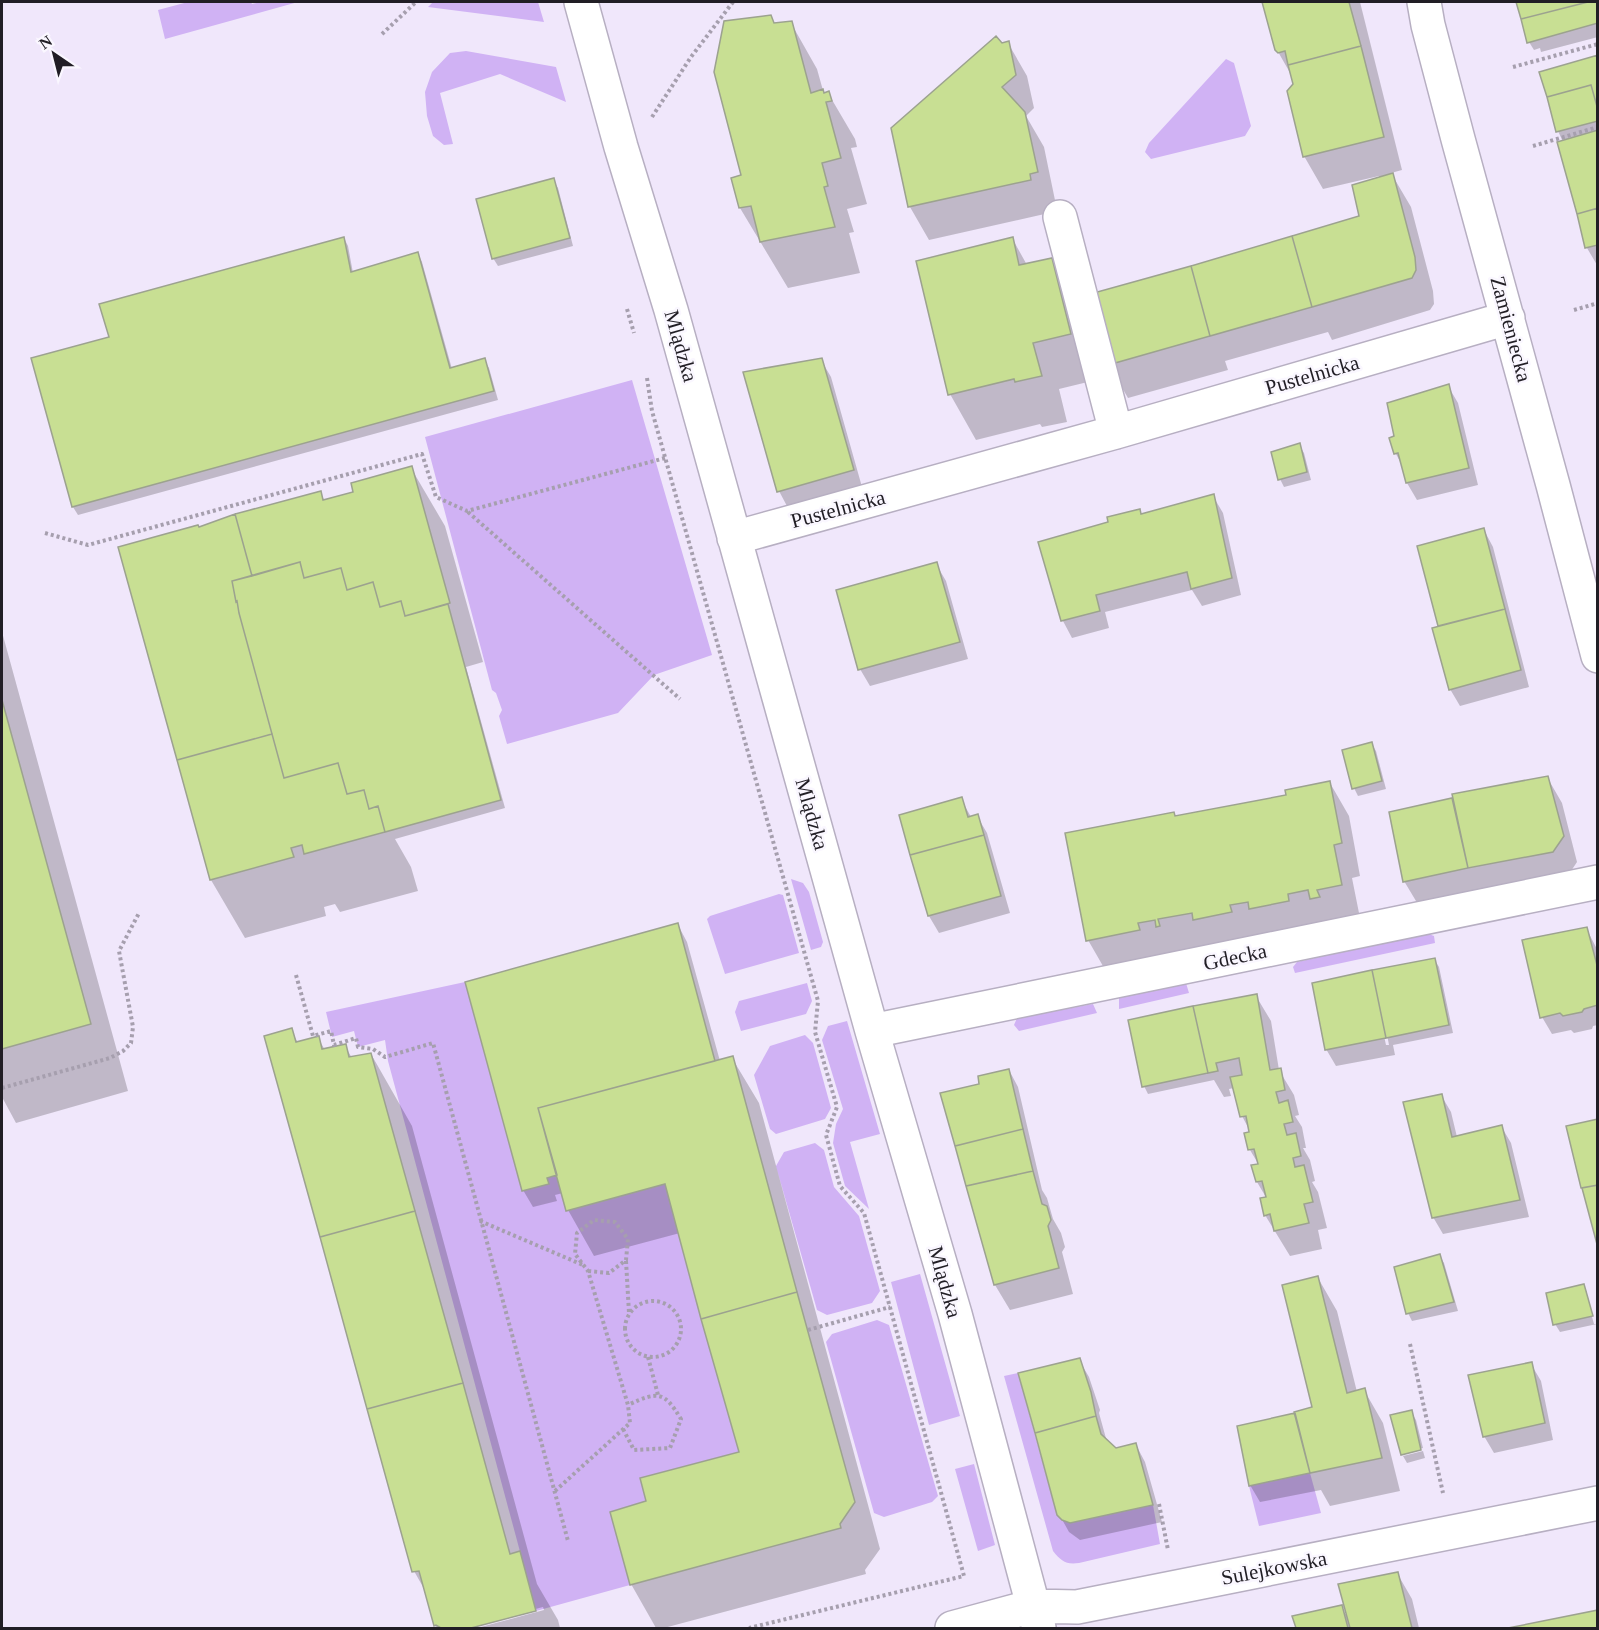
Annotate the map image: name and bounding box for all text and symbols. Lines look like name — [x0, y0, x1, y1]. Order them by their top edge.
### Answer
north arrow — [24, 24, 84, 84]
text: N — [36, 32, 56, 52]
street label: Zamieniecka — [1485, 274, 1537, 385]
street label: Mlądzka — [659, 307, 703, 385]
street label: Pustelnicka — [1262, 350, 1362, 400]
street label: Pustelnicka — [788, 485, 889, 533]
street label: Mlądzka — [790, 775, 834, 853]
street label: Gdecka — [1201, 938, 1270, 975]
street label: Mlądzka — [923, 1243, 967, 1321]
street label: Sulejkowska — [1219, 1546, 1330, 1590]

